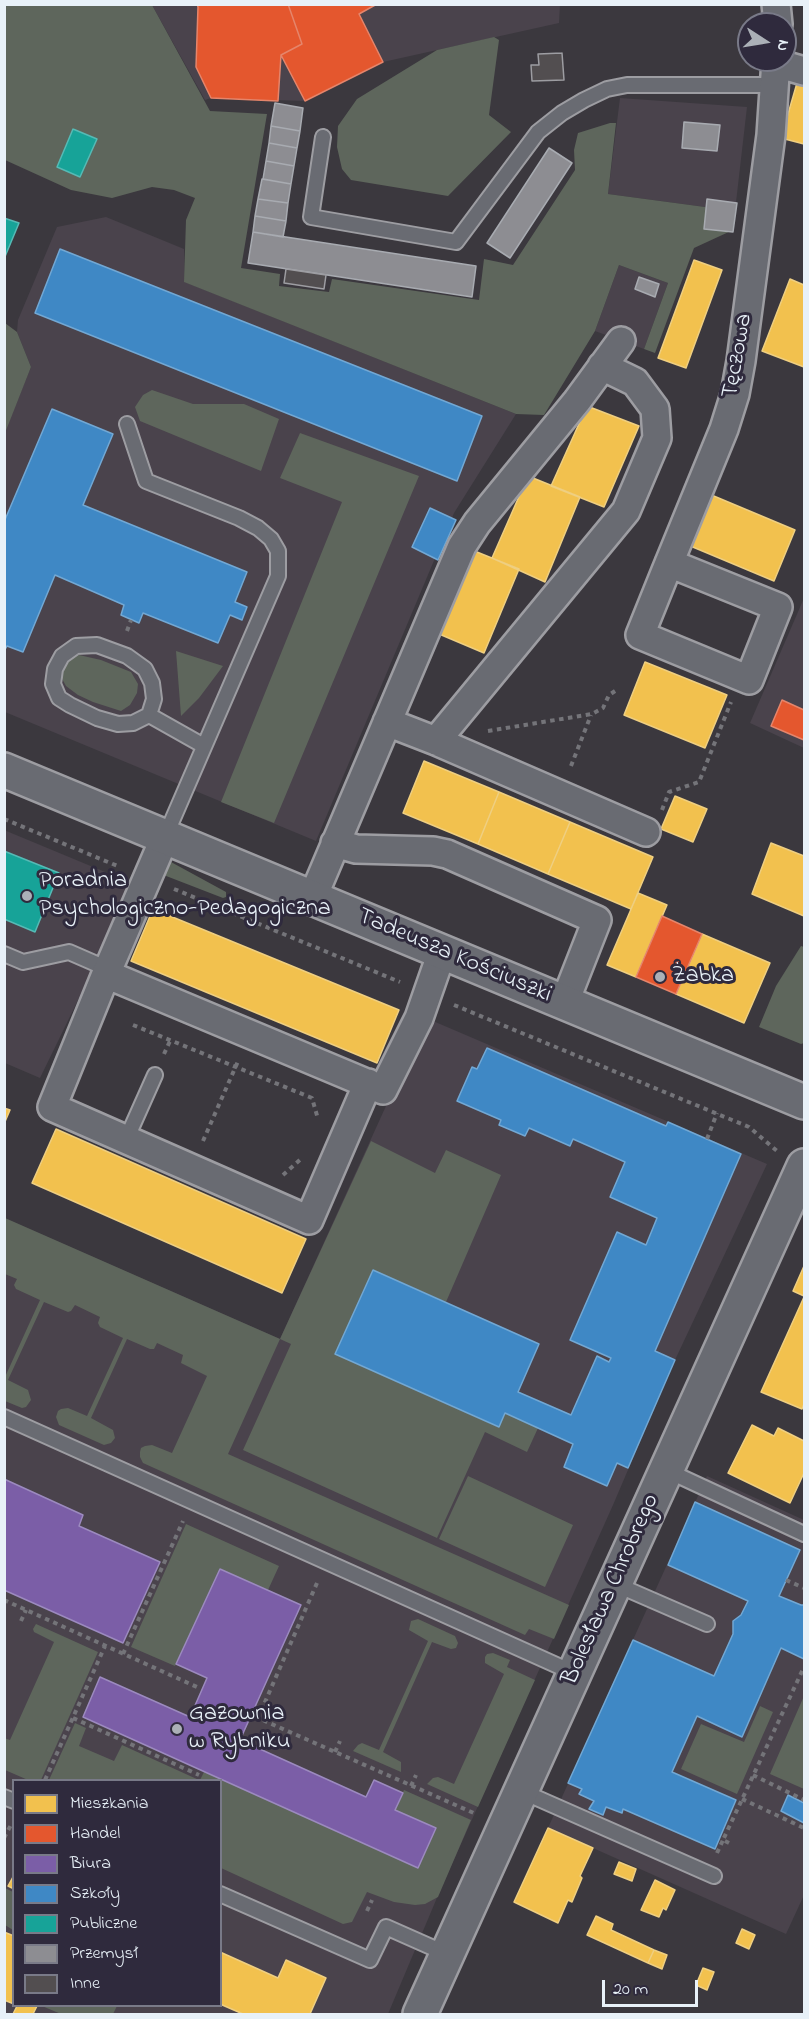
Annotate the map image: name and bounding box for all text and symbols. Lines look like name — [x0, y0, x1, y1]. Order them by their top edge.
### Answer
north arrow — [737, 12, 797, 72]
text: N — [770, 38, 796, 53]
street label: Tęczowa — [717, 311, 761, 401]
place label: Poradnia Psychologiczno-Pedagogiczna — [39, 868, 331, 924]
marker: Poradnia Psychologiczno-Pedagogiczna — [20, 889, 34, 903]
street label: Tadeusza Kościuszki — [353, 903, 555, 1011]
place label: Żabka — [672, 963, 734, 991]
marker: Żabka — [653, 970, 667, 984]
street label: Bolesława Chrobrego — [557, 1490, 667, 1690]
place label: Gazownia w Rybniku — [189, 1701, 290, 1757]
marker: Gazownia w Rybniku — [170, 1722, 184, 1736]
legend — [12, 1779, 222, 2007]
text: Mieszkania — [70, 1791, 148, 1817]
text: Handel — [70, 1821, 120, 1847]
text: Biura — [70, 1851, 111, 1877]
text: Szkoły — [70, 1881, 120, 1907]
text: Publiczne — [70, 1911, 137, 1937]
text: Przemysł — [70, 1941, 138, 1967]
scale bar — [605, 1968, 701, 2006]
text: Inne — [70, 1971, 100, 1997]
text: 20 m — [613, 1977, 648, 2003]

